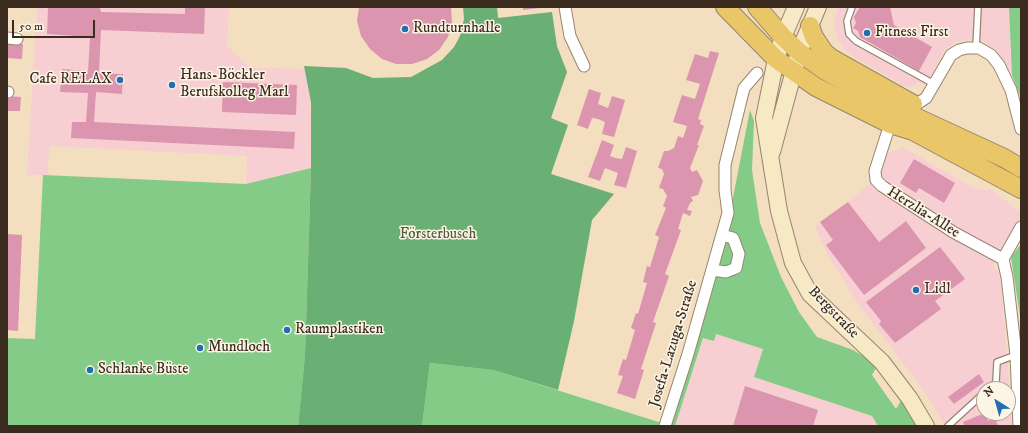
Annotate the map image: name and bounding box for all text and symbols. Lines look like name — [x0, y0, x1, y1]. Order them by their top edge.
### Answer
scale bar — [14, 12, 97, 38]
text: 50 m — [19, 19, 43, 34]
place label: Rundturnhalle — [413, 20, 500, 38]
marker: Rundturnhalle — [400, 24, 410, 34]
place label: Fitness First — [875, 24, 948, 42]
marker: Fitness First — [862, 28, 872, 38]
place label: Hans-Böckler Berufskolleg Marl — [180, 67, 289, 102]
place label: Cafe RELAX — [29, 71, 112, 89]
marker: Cafe RELAX — [115, 75, 125, 85]
marker: Hans-Böckler Berufskolleg Marl — [167, 80, 177, 90]
street label: Herzlia-Allee — [883, 184, 963, 242]
park label: Försterbusch — [400, 226, 476, 244]
street label: Josefa-Lazuga-Straße — [646, 278, 702, 410]
place label: Lidl — [924, 281, 951, 299]
street label: Bergstraße — [804, 283, 862, 343]
marker: Lidl — [911, 285, 921, 295]
place label: Raumplastiken — [295, 321, 383, 339]
marker: Raumplastiken — [282, 325, 292, 335]
place label: Mundloch — [208, 339, 270, 357]
marker: Mundloch — [195, 343, 205, 353]
place label: Schlanke Büste — [98, 361, 188, 379]
marker: Schlanke Büste — [85, 365, 95, 375]
north arrow — [976, 381, 1016, 421]
text: N — [982, 384, 997, 401]

